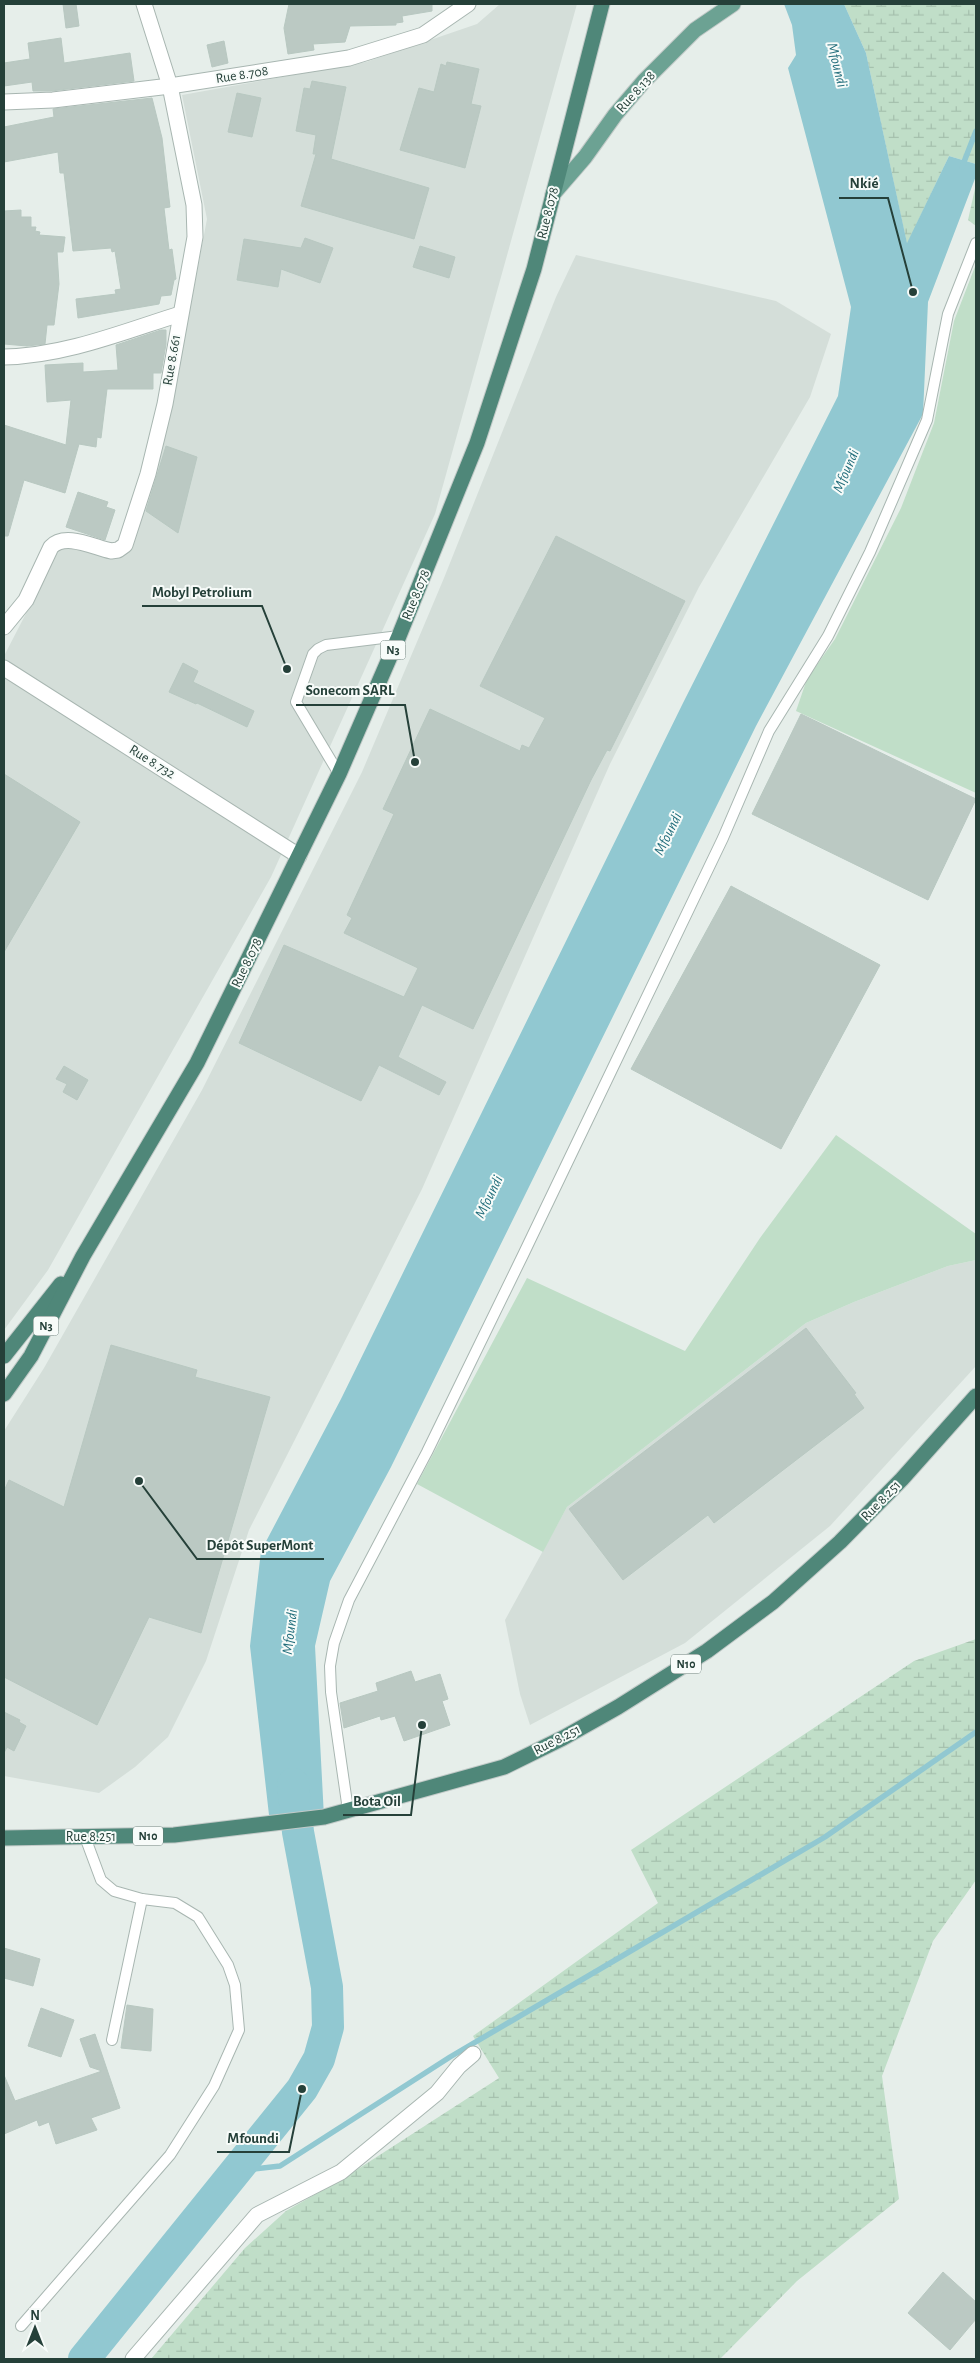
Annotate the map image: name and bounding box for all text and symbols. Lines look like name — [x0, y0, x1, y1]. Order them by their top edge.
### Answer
water label: Mfoundi — [824, 41, 850, 89]
street label: Rue 8.708 — [215, 64, 269, 86]
street label: Rue 8.138 — [614, 69, 658, 115]
callout: Nkié — [839, 168, 888, 198]
text: Nkié — [849, 176, 879, 191]
street label: Rue 8.078 — [535, 186, 561, 240]
street label: Rue 8.661 — [161, 334, 183, 386]
water label: Mfoundi — [830, 447, 862, 495]
street label: Rue 8.078 — [400, 568, 432, 622]
callout: Mobyl Petrolium — [142, 576, 262, 606]
text: Mobyl Petrolium — [152, 585, 252, 600]
road number: N3 — [380, 640, 406, 660]
callout: Sonecom SARL — [296, 675, 405, 705]
text: Sonecom SARL — [306, 683, 395, 698]
street label: Rue 8.732 — [127, 742, 177, 782]
water label: Mfoundi — [651, 810, 685, 858]
street label: Rue 8.078 — [229, 936, 265, 990]
water label: Mfoundi — [472, 1173, 506, 1221]
road number: N3 — [34, 1316, 58, 1335]
street label: Rue 8.251 — [859, 1478, 903, 1524]
callout: Dépôt SuperMont — [197, 1529, 324, 1559]
text: Dépôt SuperMont — [207, 1538, 313, 1553]
water label: Mfoundi — [280, 1609, 300, 1655]
road number: N10 — [671, 1655, 701, 1674]
street label: Rue 8.251 — [531, 1722, 583, 1758]
callout: Bota Oil — [343, 1785, 411, 1815]
text: Bota Oil — [353, 1794, 401, 1809]
road number: N10 — [133, 1826, 163, 1845]
street label: Rue 8.251 — [66, 1830, 116, 1844]
callout: Mfoundi — [217, 2122, 289, 2152]
text: Mfoundi — [227, 2131, 279, 2146]
north arrow — [10, 2303, 60, 2353]
text: N — [30, 2309, 40, 2323]

